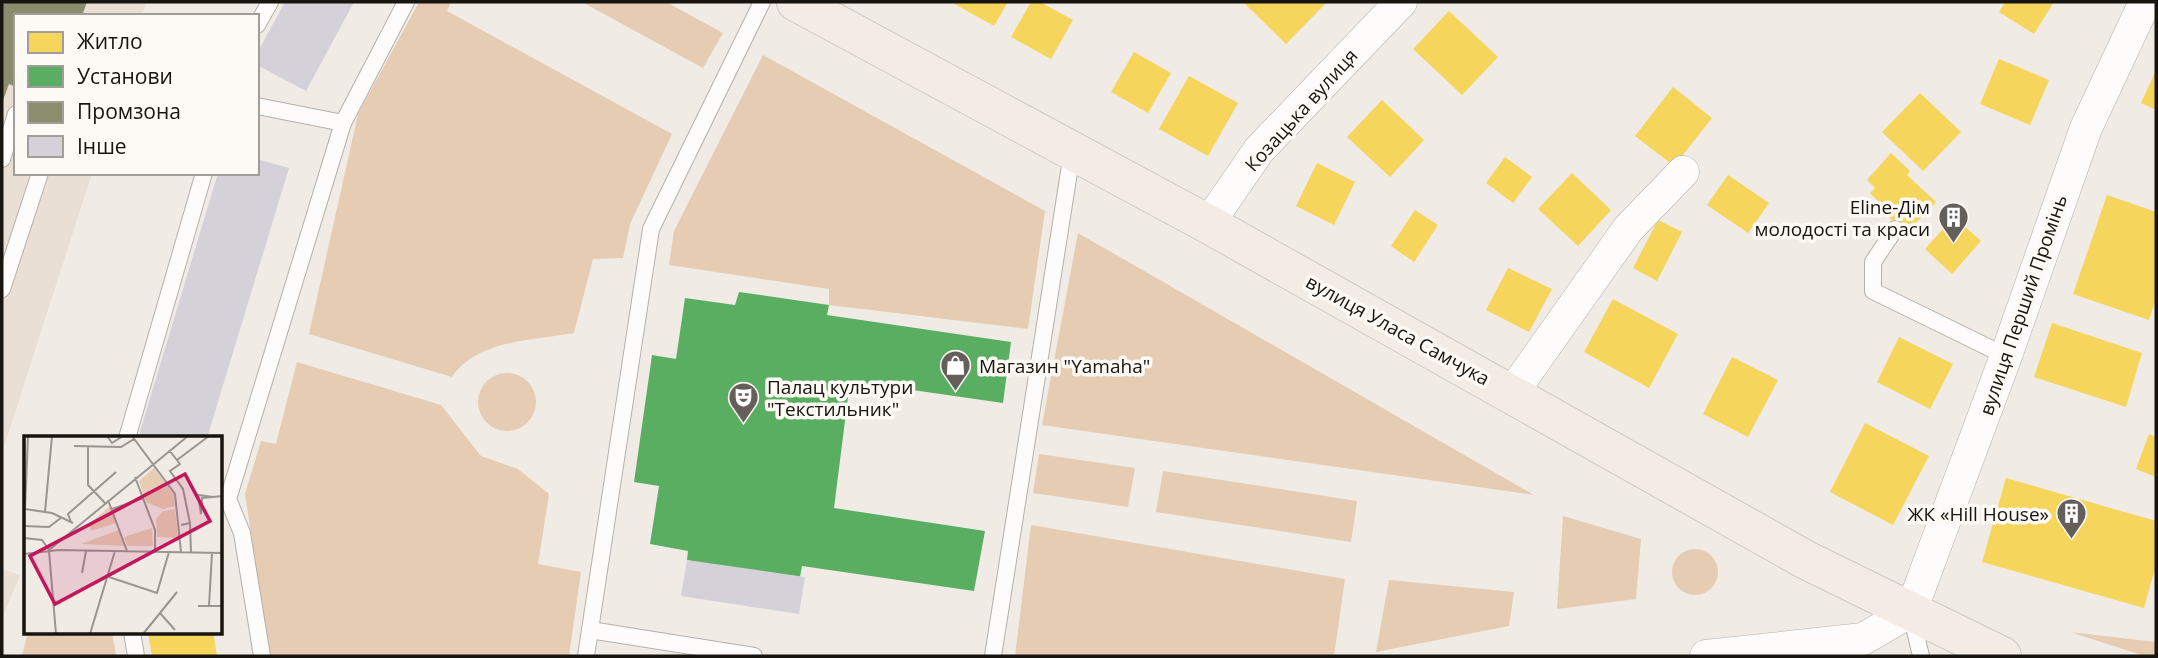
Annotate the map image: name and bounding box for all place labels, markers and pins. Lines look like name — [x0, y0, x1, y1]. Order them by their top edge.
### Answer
place label: Eline-Дім молодості та краси — [1755, 194, 1930, 242]
building icon: Eline-Дім молодості та краси — [1936, 201, 1970, 245]
shop icon: Магазин "Yamaha" — [939, 349, 973, 393]
place label: Магазин "Yamaha" — [979, 353, 1150, 379]
place label: Палац культури "Текстильник" — [767, 374, 913, 422]
theatre icon: Палац культури "Текстильник" — [727, 381, 761, 425]
building icon: ЖК «Hill House» — [2055, 497, 2089, 541]
place label: ЖК «Hill House» — [1908, 501, 2049, 527]

